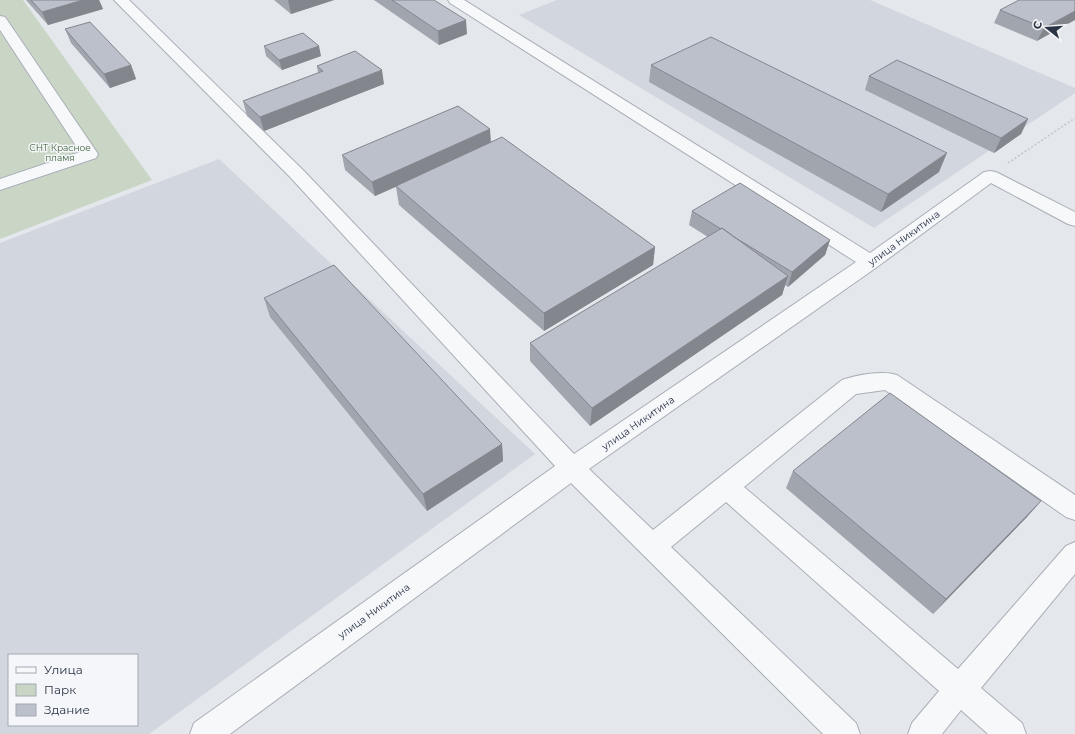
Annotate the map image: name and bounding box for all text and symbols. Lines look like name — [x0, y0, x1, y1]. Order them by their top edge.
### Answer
north arrow — [1027, 8, 1067, 48]
text: С — [1030, 19, 1045, 31]
park label: СНТ Красное пламя — [29, 142, 91, 163]
street label: улица Никитина — [865, 208, 943, 269]
street label: улица Никитина — [598, 393, 677, 454]
street label: улица Никитина — [335, 581, 413, 642]
legend — [8, 654, 138, 726]
text: Улица — [44, 662, 83, 677]
text: Парк — [44, 682, 76, 697]
text: Здание — [44, 702, 90, 717]

